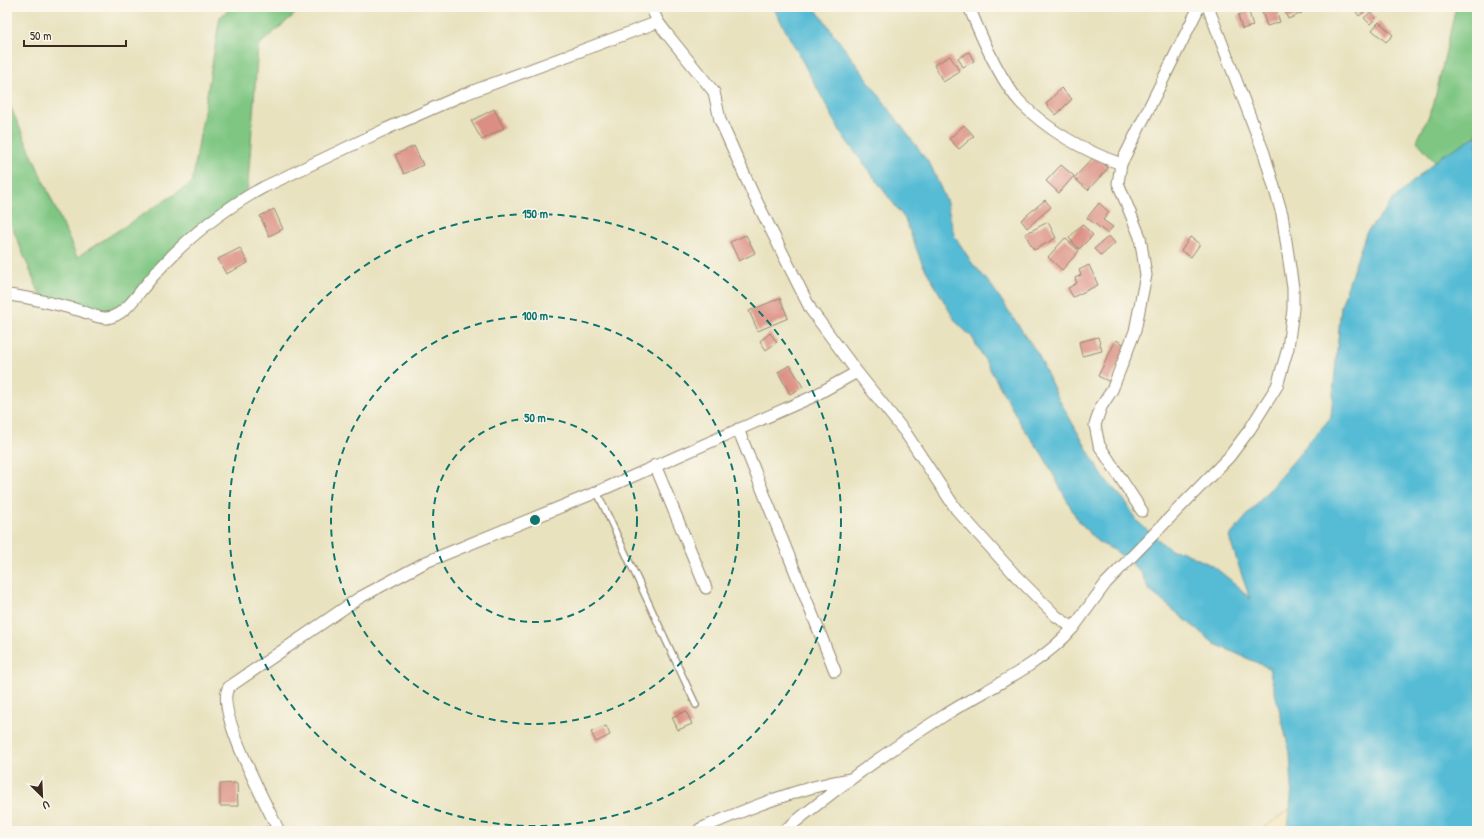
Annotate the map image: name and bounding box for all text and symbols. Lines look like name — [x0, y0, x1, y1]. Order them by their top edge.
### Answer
scale bar — [24, 22, 126, 48]
text: 50 m — [30, 27, 51, 44]
text: 150 m — [522, 205, 548, 222]
text: 100 m — [522, 307, 548, 324]
text: 50 m — [524, 409, 546, 426]
centre of rings — [528, 513, 542, 527]
north arrow — [22, 776, 62, 816]
text: U — [40, 798, 52, 813]

